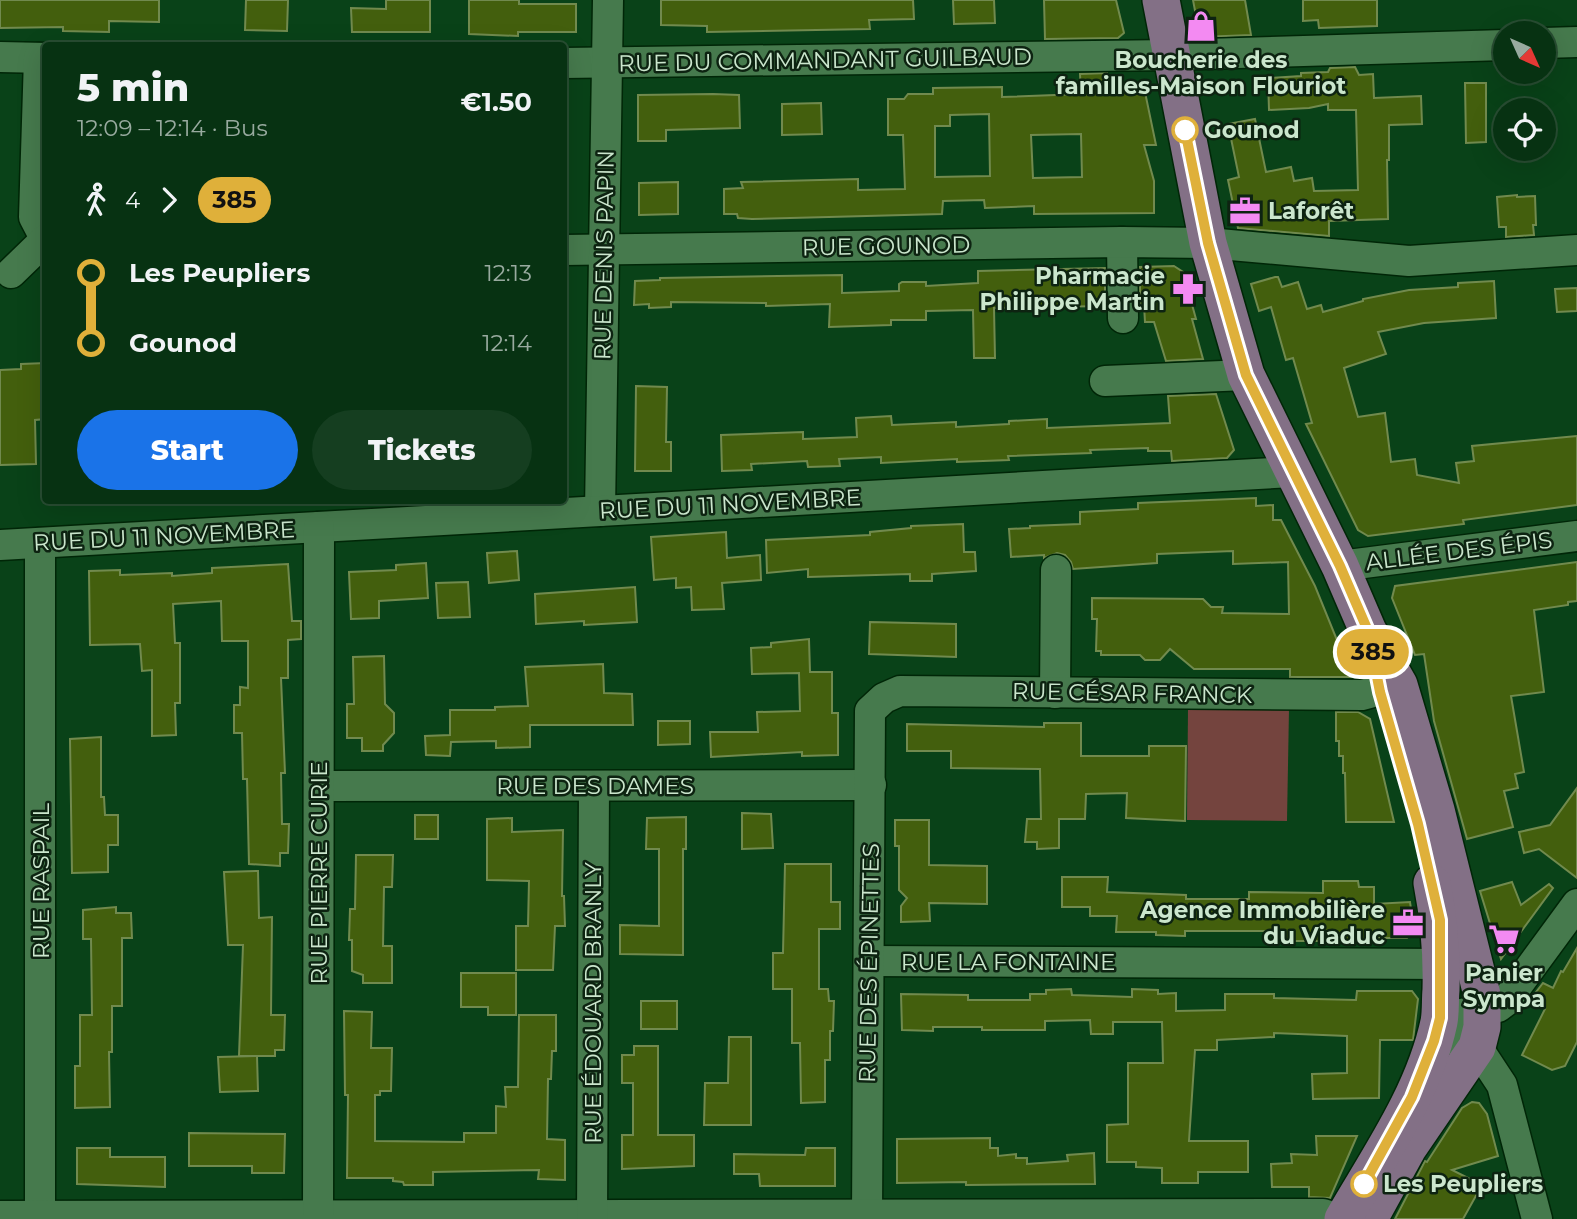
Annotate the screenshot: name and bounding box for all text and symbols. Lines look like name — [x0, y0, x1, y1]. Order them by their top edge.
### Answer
shop icon: Boucherie des familles-Maison Flouriot — [1184, 9, 1218, 43]
north arrow — [1493, 21, 1556, 84]
map controls — [1493, 21, 1556, 161]
street label: RUE DU COMMANDANT GUILBAUD — [618, 42, 1032, 78]
place label: Boucherie des familles-Maison Flouriot — [1056, 46, 1346, 100]
text: 5 min — [77, 64, 189, 111]
text: €1.50 — [461, 86, 532, 118]
button: locate — [1493, 98, 1556, 161]
text: 12:09 – 12:14 · Bus — [77, 114, 268, 142]
place label: Gounod — [1204, 116, 1300, 144]
marker: Gounod — [1172, 117, 1198, 143]
street label: RUE DENIS PAPIN — [588, 150, 620, 360]
icon: walk — [77, 181, 115, 219]
icon: forward — [150, 181, 188, 219]
text: 385 — [212, 185, 257, 214]
text: 4 — [125, 186, 140, 214]
office icon: Laforêt — [1228, 194, 1262, 228]
place label: Laforêt — [1268, 197, 1354, 225]
street label: RUE GOUNOD — [801, 231, 971, 261]
text: Les Peupliers — [129, 257, 310, 289]
text: 12:13 — [484, 259, 532, 287]
place label: Pharmacie Philippe Martin — [980, 262, 1165, 316]
pharmacy icon: Pharmacie Philippe Martin — [1171, 272, 1205, 306]
text: Gounod — [129, 327, 237, 359]
text: 12:14 — [482, 329, 532, 357]
button: Start — [77, 410, 298, 490]
button: Tickets — [312, 410, 532, 490]
street label: RUE DU 11 NOVEMBRE — [598, 483, 862, 525]
street label: RUE DU 11 NOVEMBRE — [32, 515, 296, 557]
street label: ALLÉE DES ÉPIS — [1364, 526, 1554, 576]
line badge: 385 — [1333, 629, 1413, 675]
text: 385 — [1351, 637, 1395, 666]
street label: RUE CÉSAR FRANCK — [1012, 677, 1253, 709]
street label: RUE PIERRE CURIE — [305, 761, 333, 985]
street label: RUE DES DAMES — [496, 772, 694, 800]
street label: RUE RASPAIL — [27, 803, 55, 959]
street label: RUE DES ÉPINETTES — [853, 843, 885, 1083]
street label: RUE ÉDOUARD BRANLY — [579, 862, 607, 1144]
place label: Agence Immobilière du Viaduc — [1139, 896, 1385, 950]
office icon: Agence Immobilière du Viaduc — [1391, 906, 1425, 940]
supermarket icon: Panier Sympa — [1487, 922, 1521, 956]
street label: RUE LA FONTAINE — [901, 948, 1115, 976]
place label: Panier Sympa — [1463, 959, 1545, 1013]
place label: Les Peupliers — [1383, 1170, 1543, 1198]
marker: Les Peupliers — [1351, 1171, 1377, 1197]

